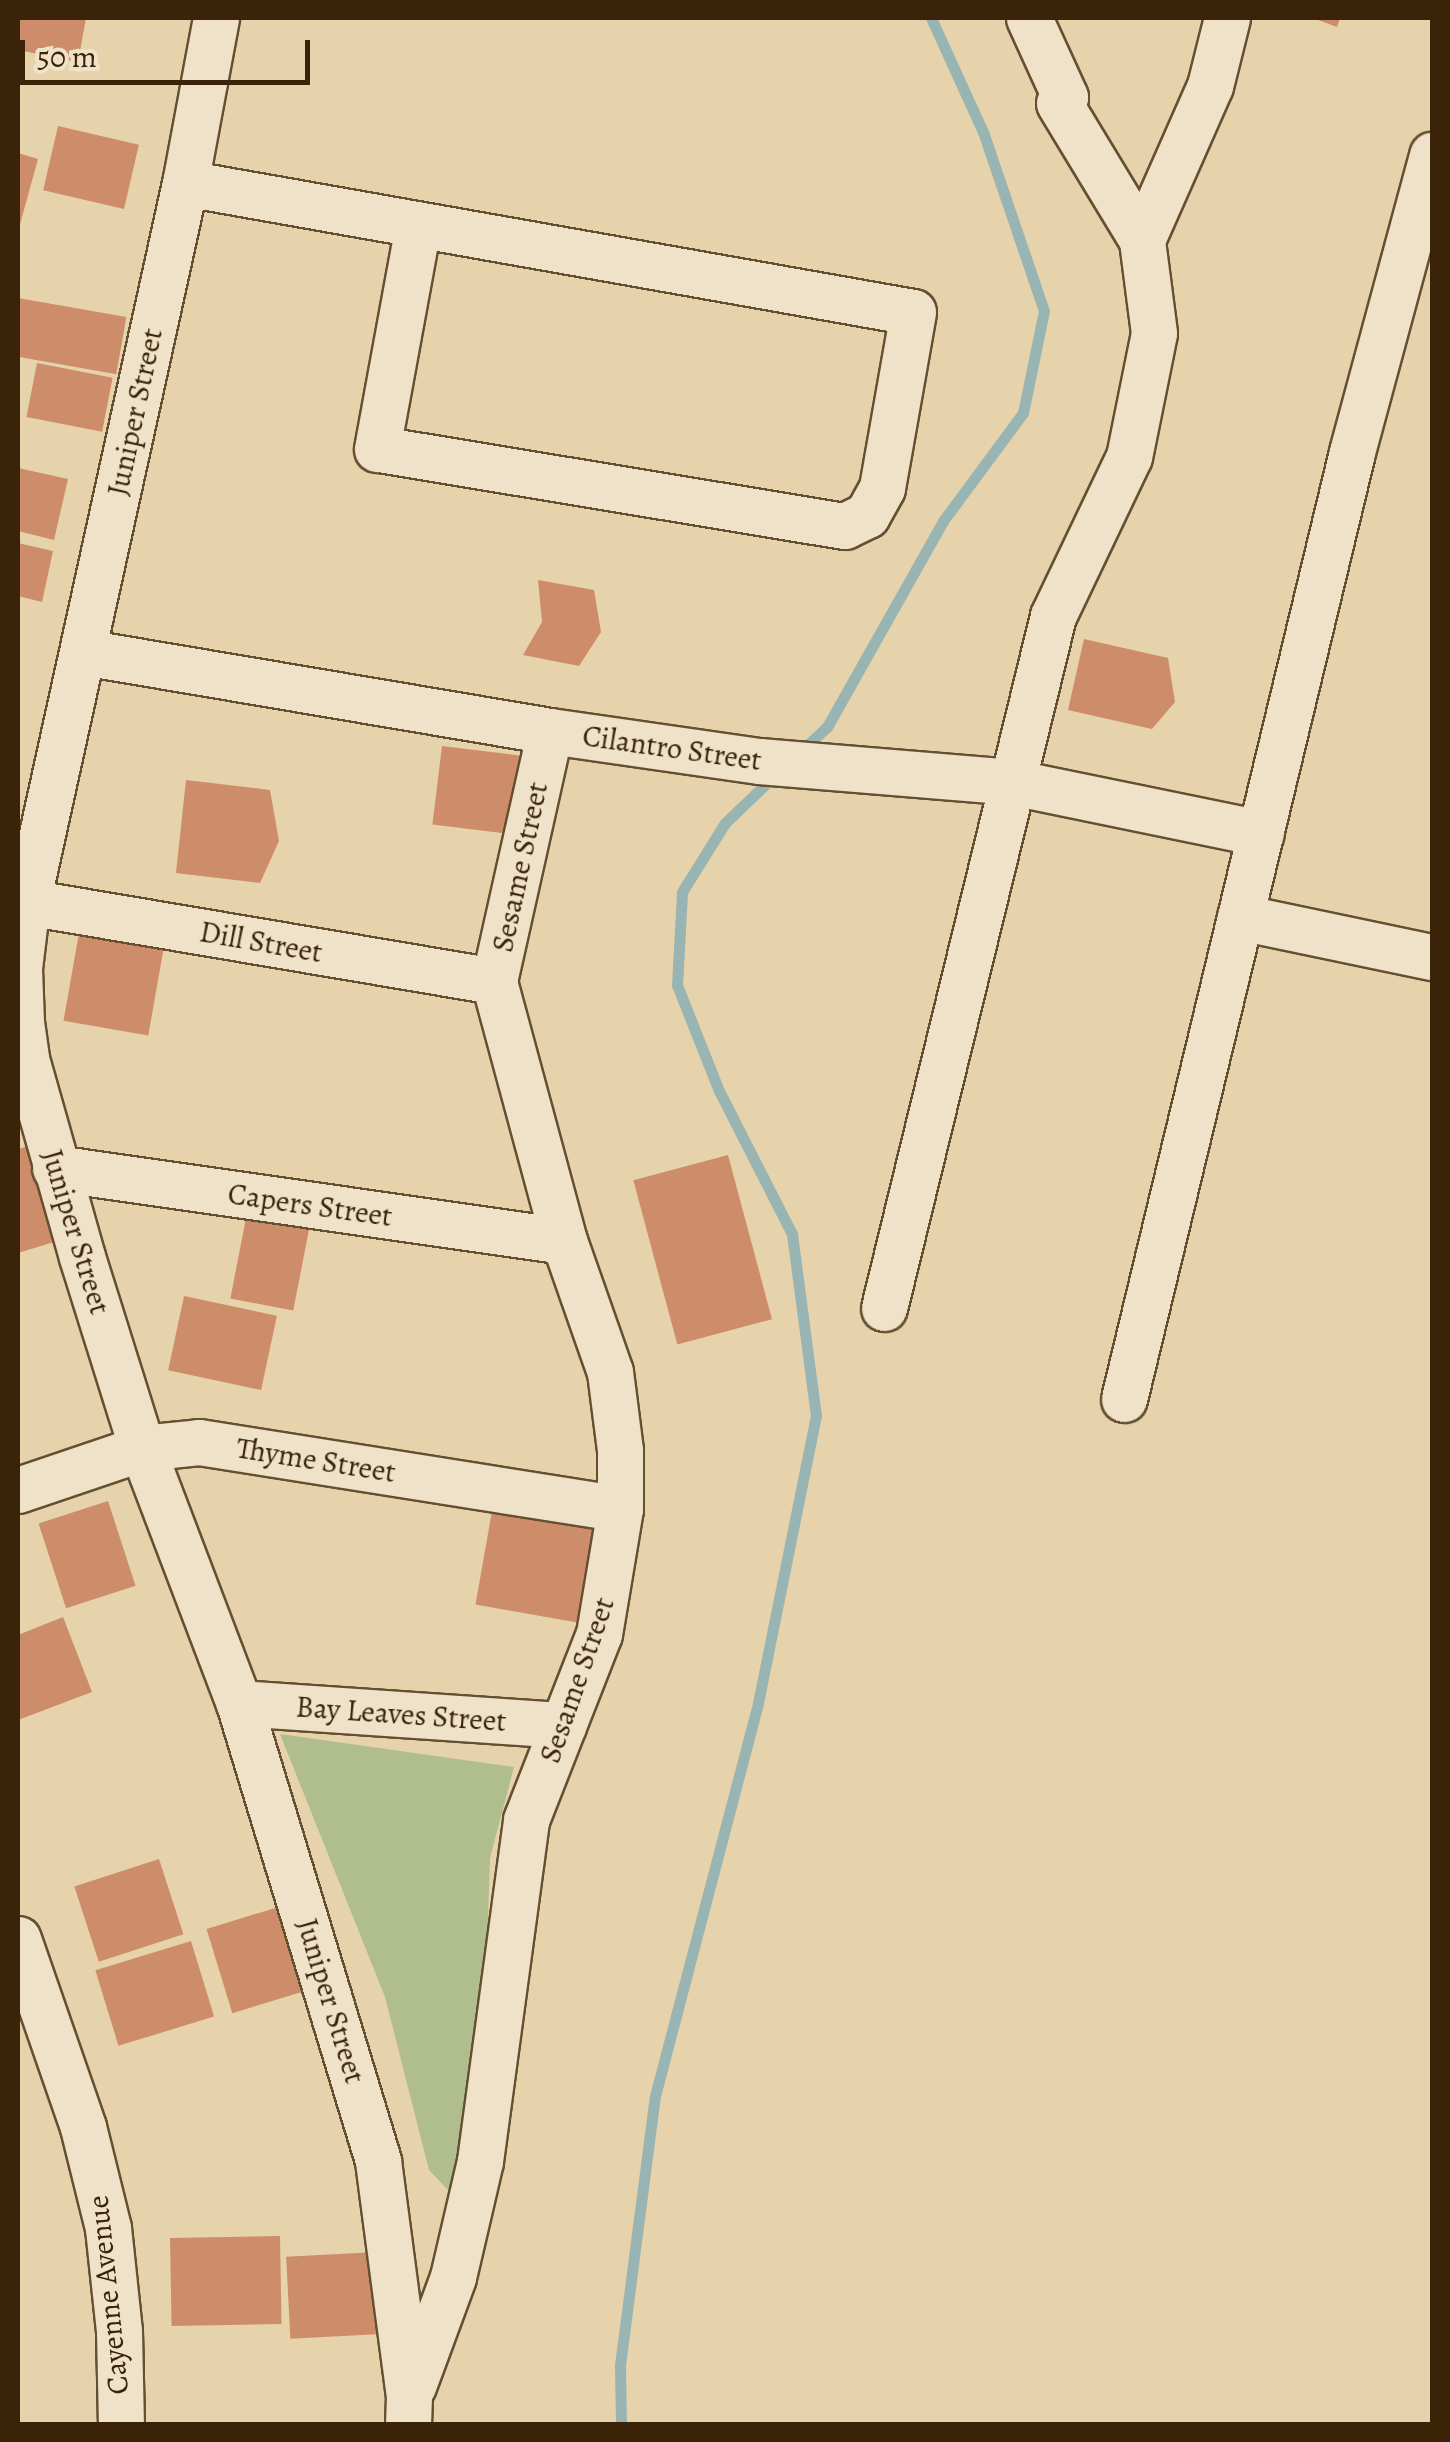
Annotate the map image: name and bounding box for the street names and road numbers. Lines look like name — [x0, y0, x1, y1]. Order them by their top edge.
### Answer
street label: Juniper Street — [100, 325, 170, 499]
street label: Cilantro Street — [580, 718, 764, 778]
street label: Sesame Street — [484, 779, 556, 955]
street label: Dill Street — [197, 914, 325, 970]
street label: Juniper Street — [34, 1145, 118, 1319]
street label: Capers Street — [226, 1176, 394, 1234]
street label: Thyme Street — [234, 1430, 398, 1490]
street label: Sesame Street — [532, 1592, 622, 1768]
street label: Bay Leaves Street — [295, 1689, 507, 1739]
street label: Juniper Street — [289, 1914, 373, 2088]
street label: Cayenne Avenue — [80, 2194, 136, 2396]

